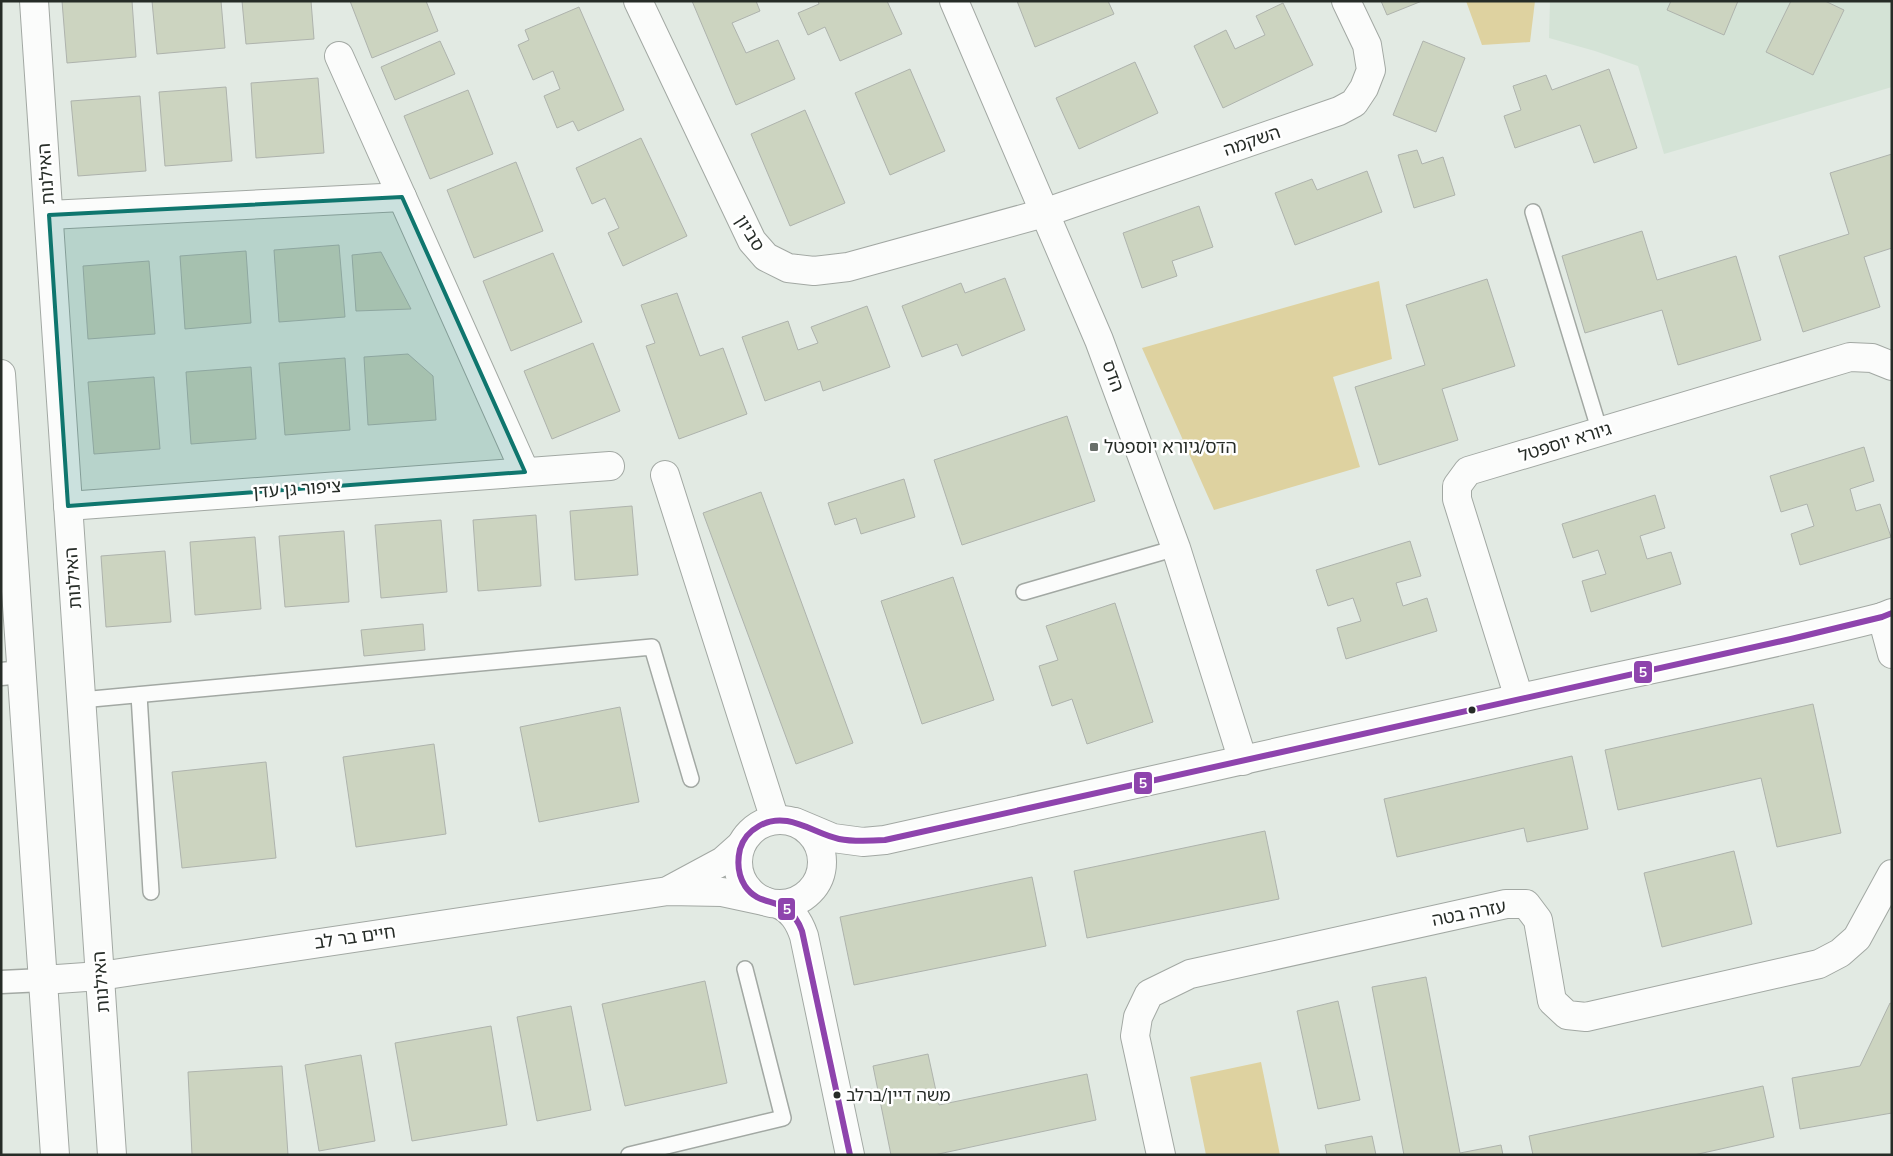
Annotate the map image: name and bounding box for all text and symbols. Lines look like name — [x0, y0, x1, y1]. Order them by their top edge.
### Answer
street label: השקמה — [1220, 120, 1283, 161]
street label: האילנות — [32, 143, 59, 206]
street label: סביון — [730, 210, 770, 255]
street label: הדס — [1097, 357, 1130, 395]
street label: גיורא יוספטל — [1516, 416, 1614, 467]
place label: הדס/גיורא יוספטל — [1104, 435, 1237, 458]
marker: הדס/גיורא יוספטל — [1088, 441, 1100, 453]
street label: ציפור גן עדן — [252, 474, 342, 503]
street label: האילנות — [59, 547, 86, 610]
line badge: 5 — [1633, 660, 1653, 684]
text: 5 — [1639, 663, 1647, 681]
unlabelled marker — [1467, 705, 1477, 715]
line badge: 5 — [1133, 771, 1153, 795]
text: 5 — [1139, 774, 1147, 792]
street label: עזרה בטה — [1430, 894, 1508, 931]
line badge: 5 — [777, 897, 796, 921]
text: 5 — [783, 900, 791, 918]
street label: חיים בר לב — [313, 919, 397, 954]
street label: האילנות — [87, 951, 114, 1014]
place label: משה דיין/ברלב — [846, 1084, 951, 1105]
marker: משה דיין/ברלב — [832, 1090, 842, 1100]

